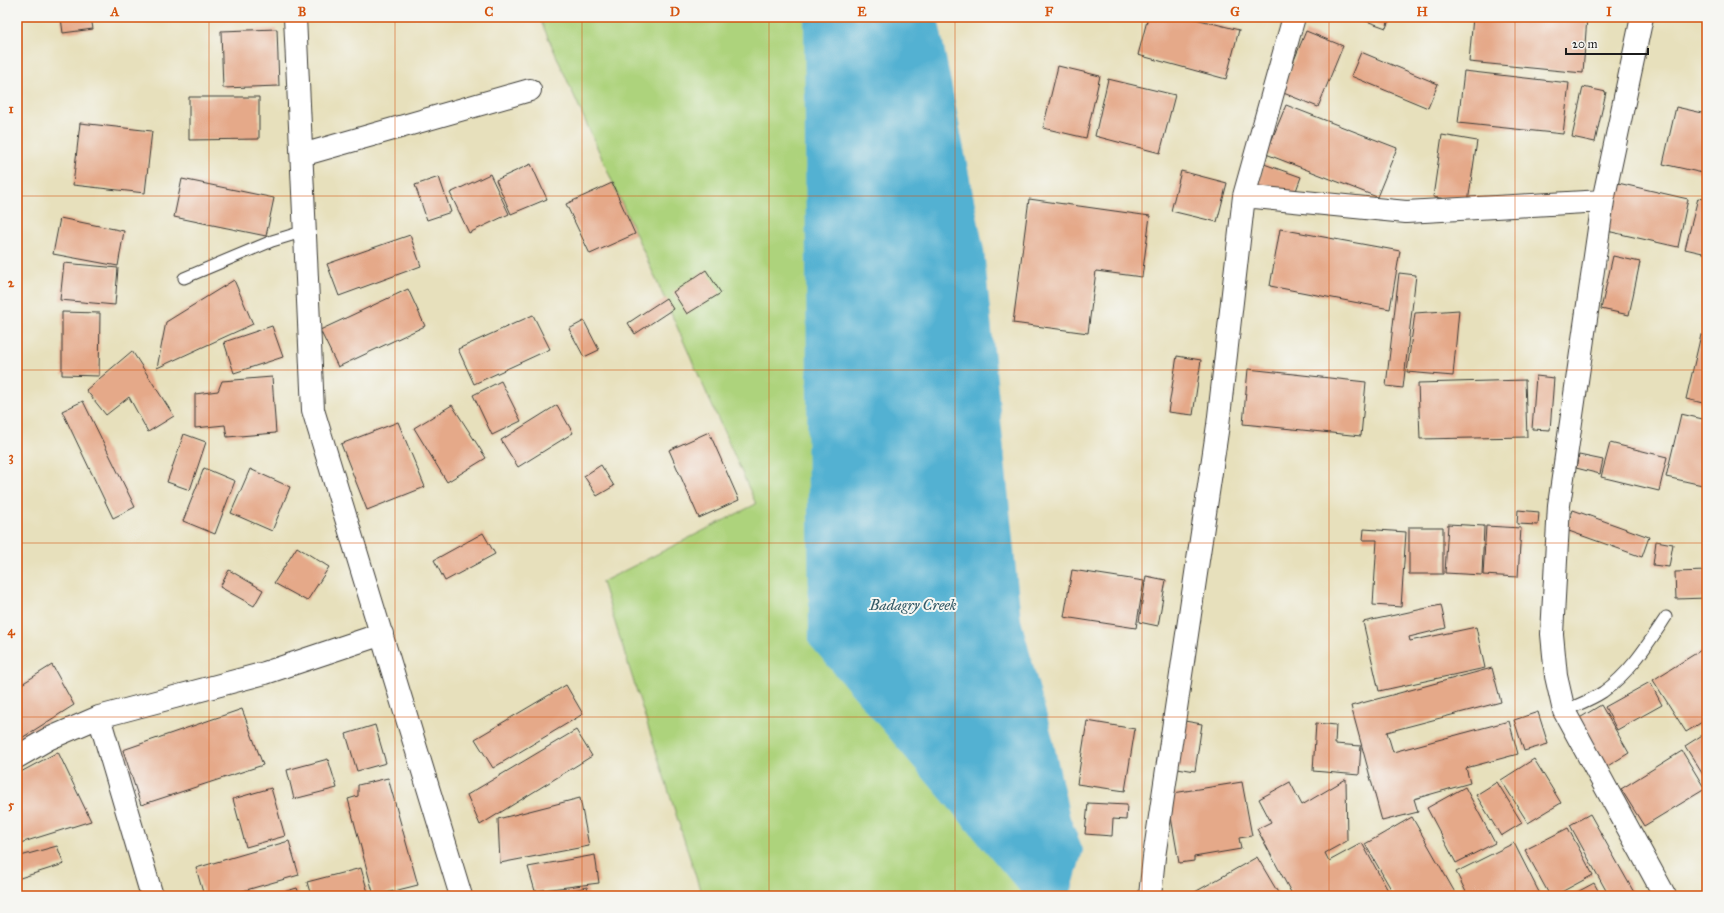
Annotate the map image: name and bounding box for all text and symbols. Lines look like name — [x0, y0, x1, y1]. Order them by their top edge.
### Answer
text: A — [110, 4, 120, 20]
text: B — [298, 4, 307, 20]
text: C — [485, 4, 494, 20]
text: D — [670, 4, 680, 20]
text: E — [857, 4, 867, 20]
text: F — [1045, 4, 1054, 20]
text: G — [1230, 4, 1240, 20]
text: H — [1416, 4, 1428, 20]
text: I — [1606, 4, 1612, 20]
scale bar — [1566, 30, 1648, 56]
text: 20 m — [1572, 37, 1598, 51]
text: 1 — [8, 101, 14, 117]
text: 2 — [8, 275, 15, 291]
text: 3 — [8, 449, 14, 465]
water label: Badagry Creek — [869, 596, 957, 614]
text: 4 — [7, 623, 15, 639]
text: 5 — [8, 797, 15, 813]

